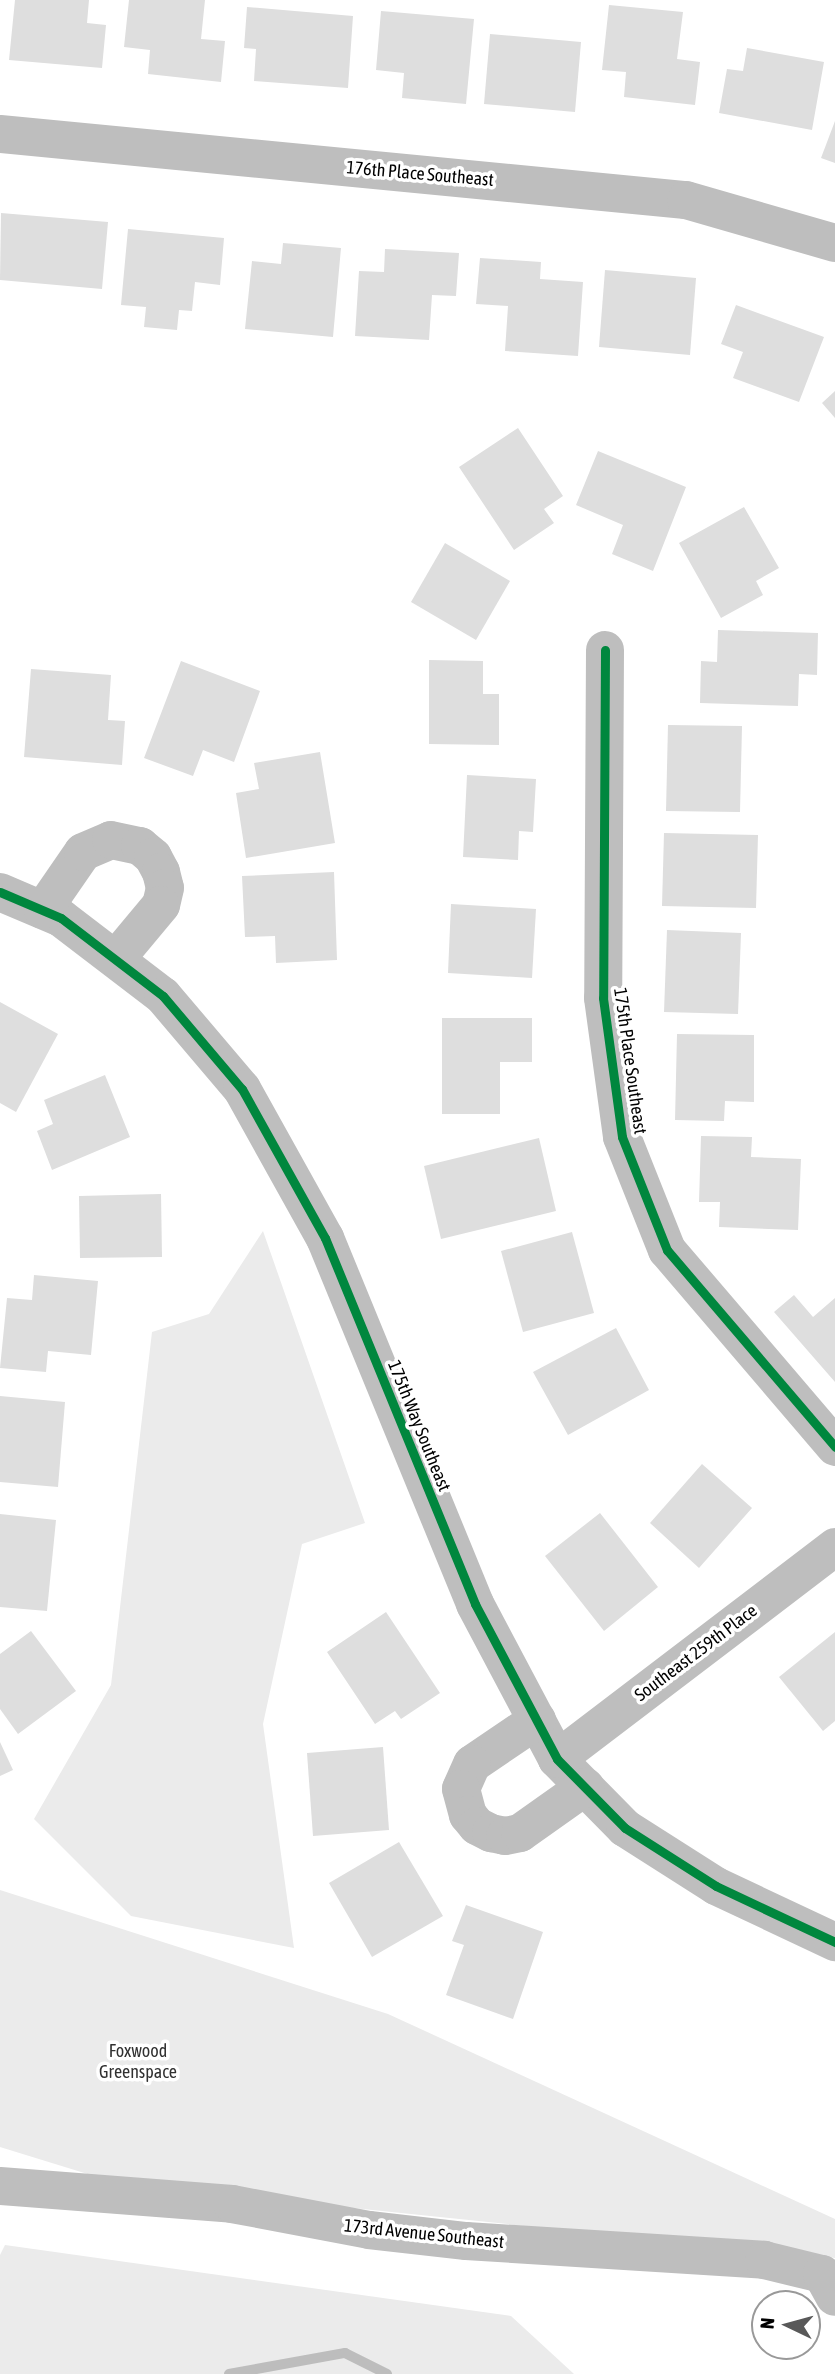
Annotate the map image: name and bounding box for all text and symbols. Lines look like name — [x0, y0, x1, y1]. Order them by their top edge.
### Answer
street label: 176th Place Southeast — [345, 157, 495, 191]
street label: 175th Place Southeast — [609, 986, 651, 1136]
street label: 175th Way Southeast — [383, 1357, 455, 1495]
street label: Southeast 259th Place — [631, 1600, 761, 1706]
park label: Foxwood Greenspace — [99, 2041, 177, 2084]
street label: 173rd Avenue Southeast — [343, 2215, 505, 2253]
north arrow — [751, 2290, 821, 2360]
text: N — [756, 2317, 779, 2330]

